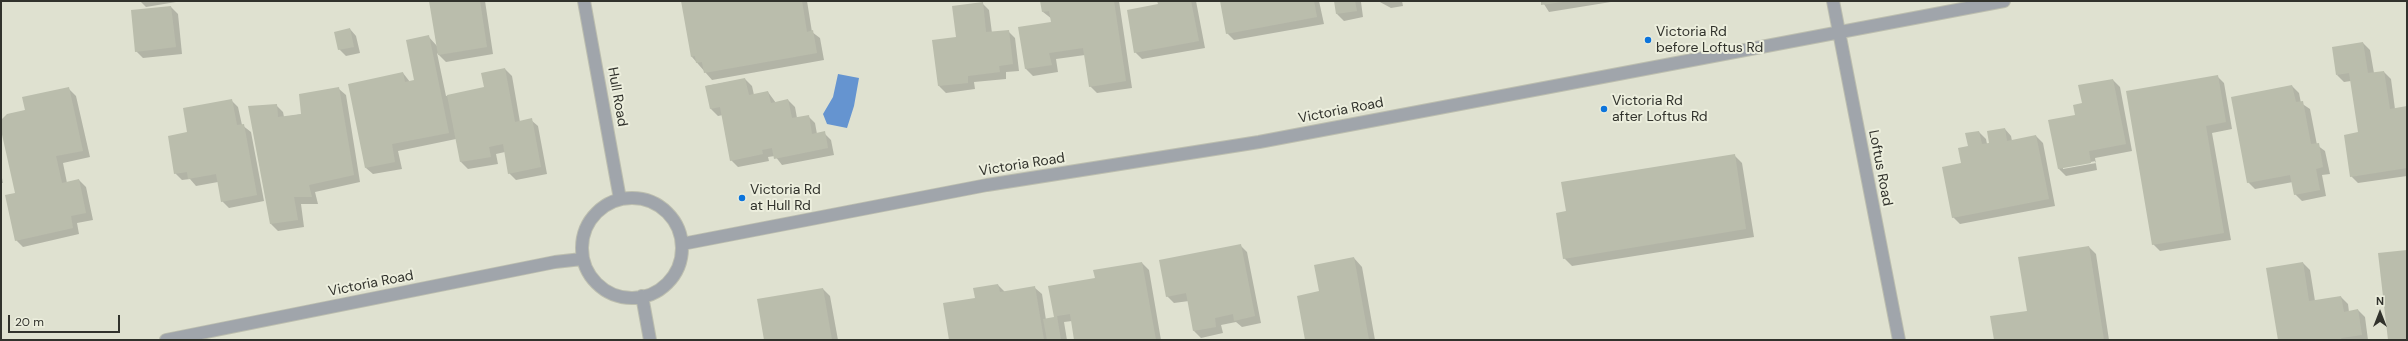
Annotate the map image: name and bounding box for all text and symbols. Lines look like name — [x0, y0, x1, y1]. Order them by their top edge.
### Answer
place label: Victoria Rd before Loftus Rd — [1656, 24, 1763, 56]
marker: Victoria Rd before Loftus Rd — [1643, 35, 1653, 45]
street label: Hull Road — [604, 66, 630, 128]
place label: Victoria Rd after Loftus Rd — [1612, 93, 1708, 126]
street label: Victoria Road — [1297, 94, 1385, 128]
marker: Victoria Rd after Loftus Rd — [1599, 104, 1609, 114]
street label: Loftus Road — [1864, 129, 1896, 207]
street label: Victoria Road — [978, 150, 1066, 180]
place label: Victoria Rd at Hull Rd — [750, 182, 821, 214]
marker: Victoria Rd at Hull Rd — [737, 193, 747, 203]
street label: Victoria Road — [327, 267, 415, 301]
north arrow — [2360, 293, 2400, 333]
text: N — [2376, 294, 2384, 308]
scale bar — [10, 307, 122, 333]
text: 20 m — [15, 314, 44, 330]

